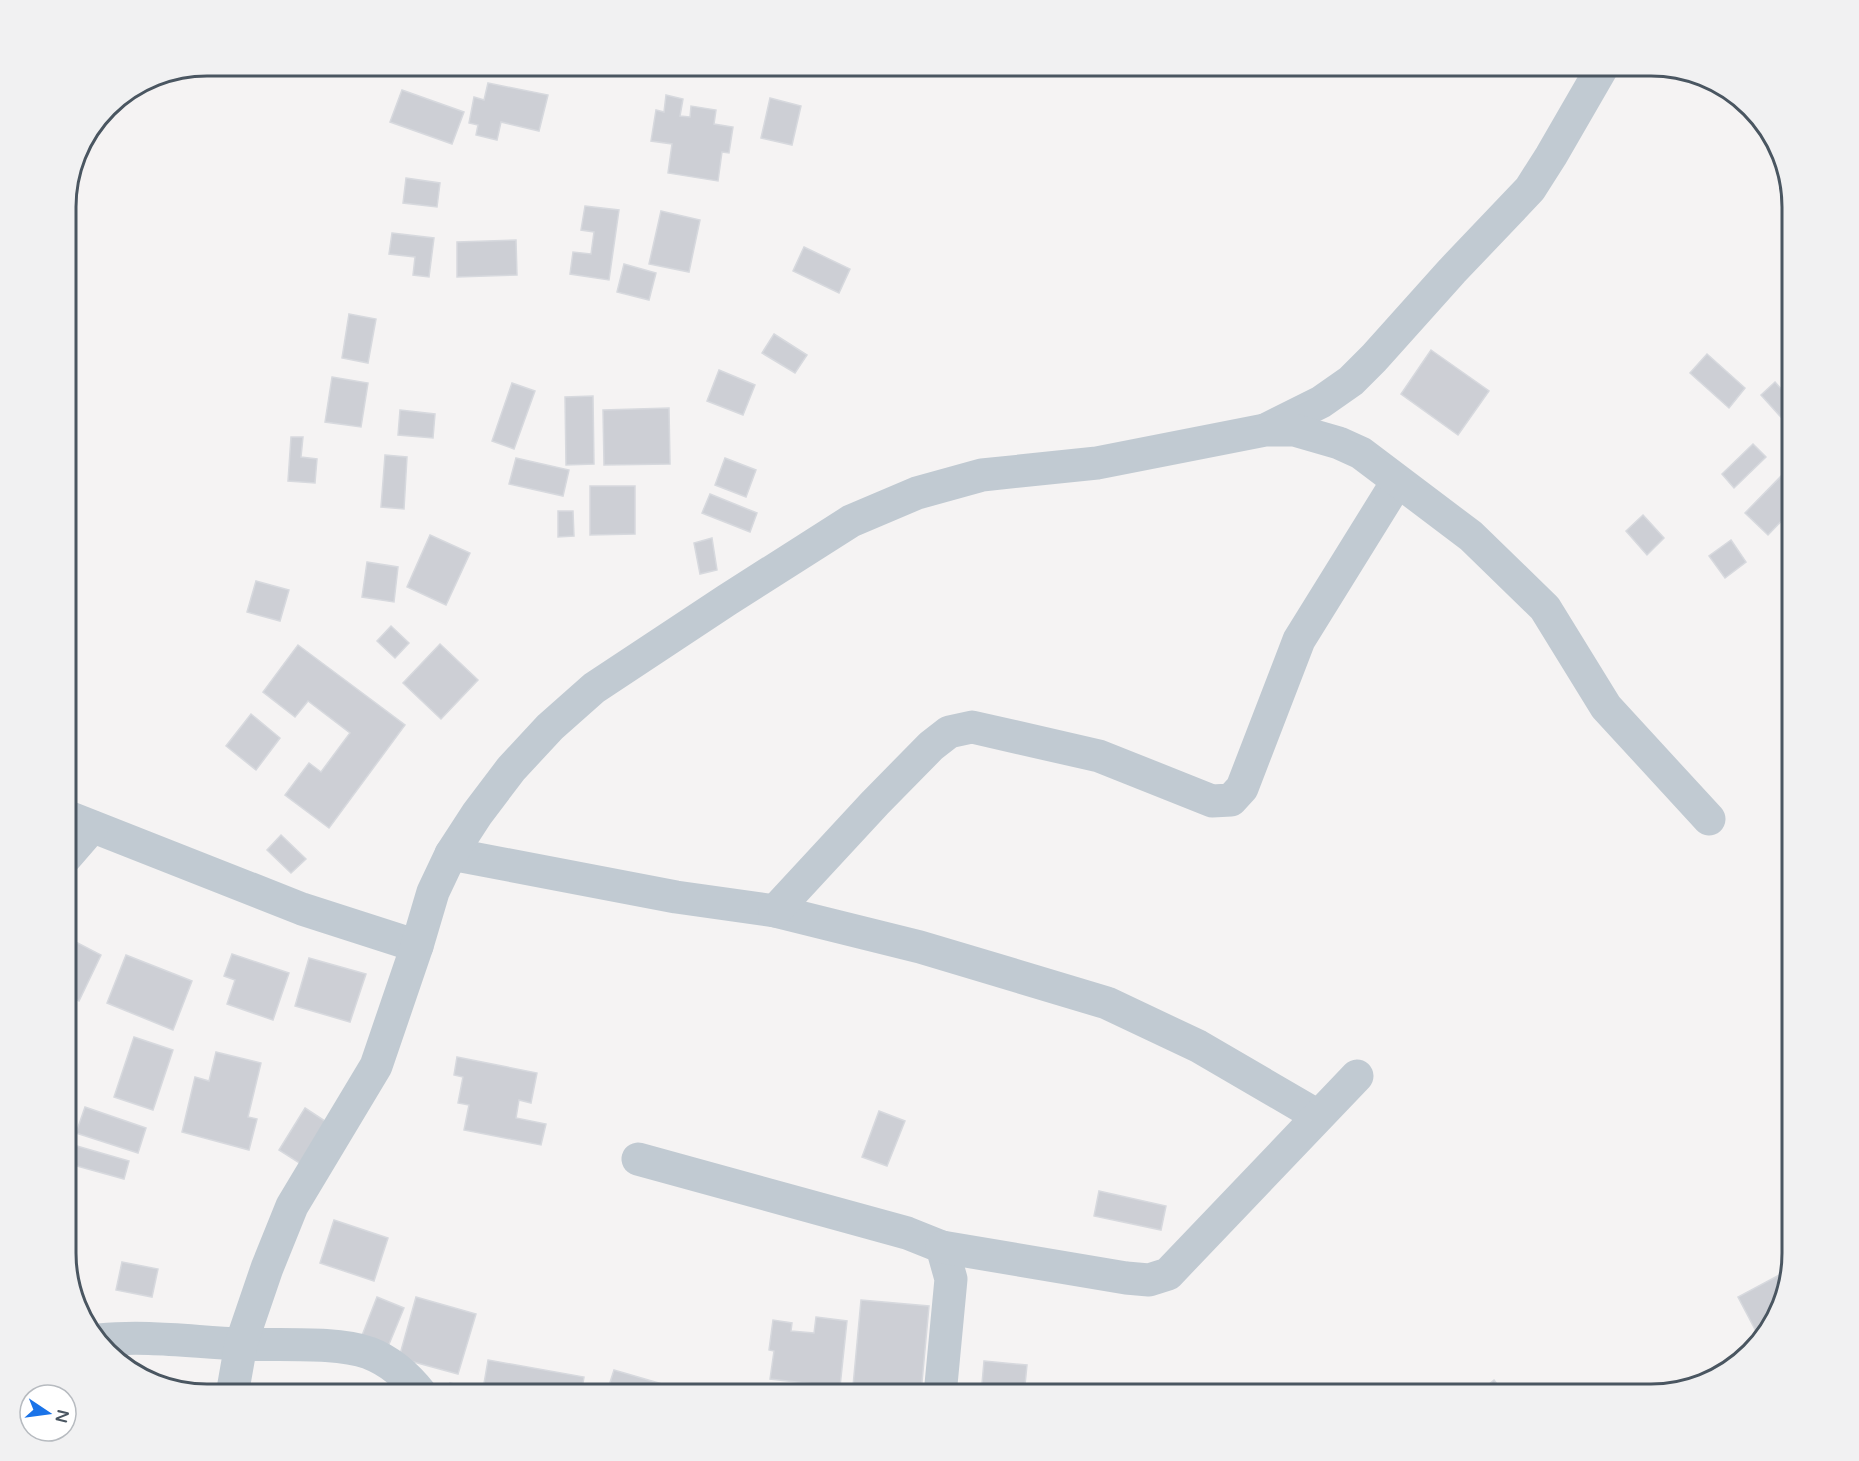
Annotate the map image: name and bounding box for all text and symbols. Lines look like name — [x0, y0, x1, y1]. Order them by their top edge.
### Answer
north arrow — [18, 1383, 78, 1443]
text: N — [50, 1408, 73, 1425]

